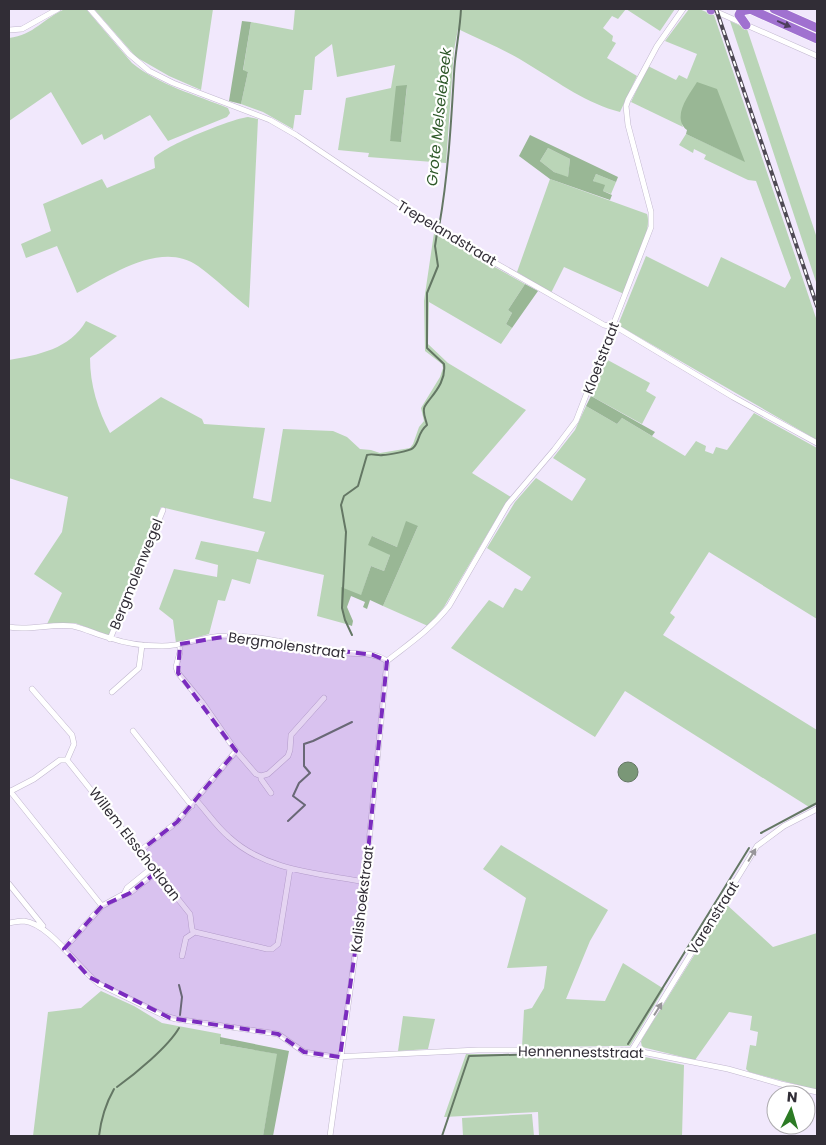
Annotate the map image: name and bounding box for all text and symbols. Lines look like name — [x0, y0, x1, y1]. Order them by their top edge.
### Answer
one-way arrow — [777, 20, 791, 28]
water label: Grote Melselebeek — [421, 46, 456, 187]
street label: Trepelandstraat — [394, 195, 500, 271]
street label: Kloetstraat — [578, 319, 624, 397]
street label: Bergmolenwegel — [105, 515, 167, 633]
street label: Bergmolenstraat — [227, 627, 347, 663]
street label: Willem Elsschotlaan — [84, 783, 186, 905]
street label: Kalishoekstraat — [346, 844, 378, 954]
one-way arrow — [747, 849, 756, 862]
street label: Varenstraat — [682, 877, 744, 959]
one-way arrow — [653, 1002, 662, 1015]
street label: Hennenneststraat — [518, 1041, 644, 1063]
north arrow — [766, 1085, 816, 1135]
text: N — [786, 1087, 798, 1107]

